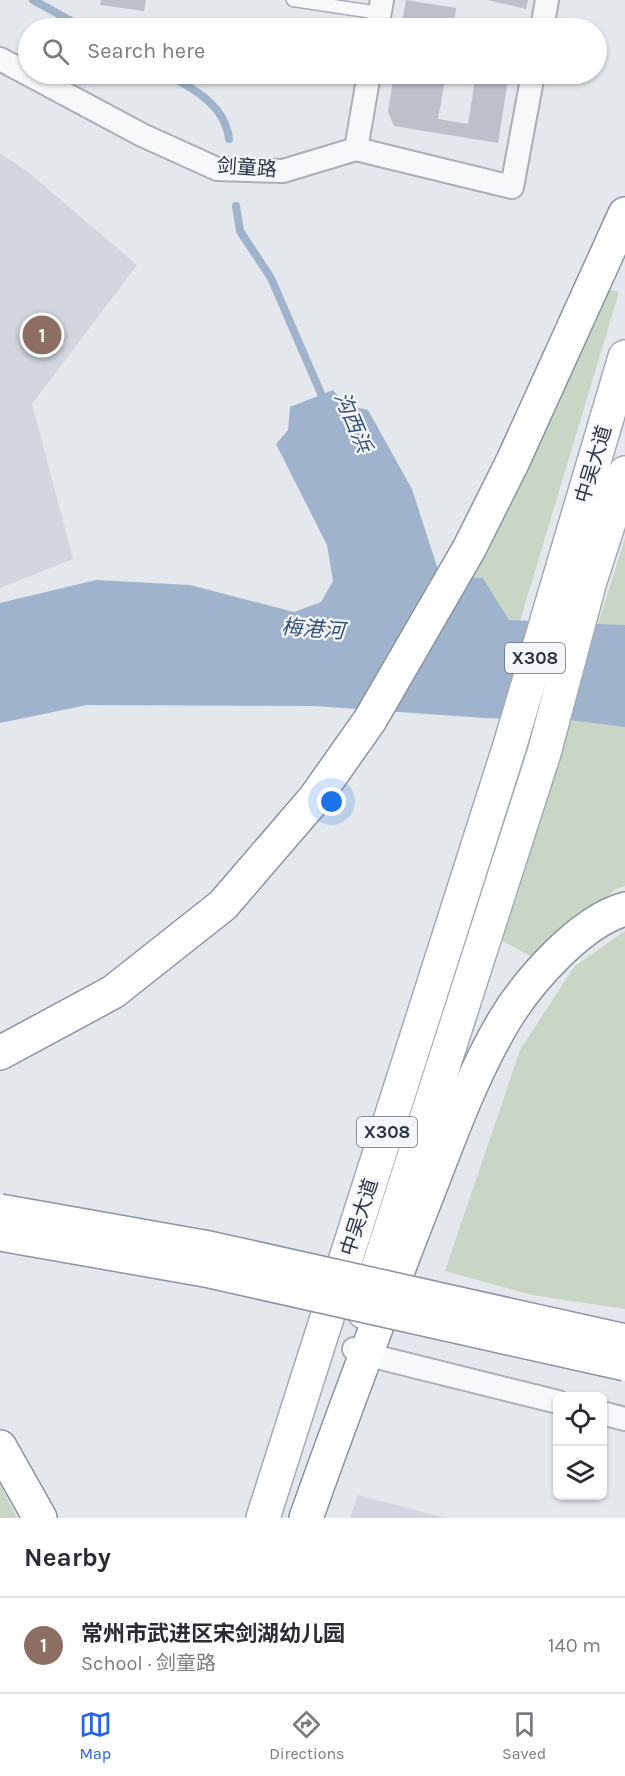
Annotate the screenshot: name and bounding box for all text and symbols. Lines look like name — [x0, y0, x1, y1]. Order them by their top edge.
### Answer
search box — [18, 18, 607, 84]
icon: search — [39, 35, 72, 68]
text: Search here — [87, 38, 205, 64]
street label: 剑童路 — [216, 154, 278, 181]
pin: 1 — [22, 312, 62, 358]
water label: 沟西浜 — [330, 388, 377, 458]
street label: 中吴大道 — [571, 423, 616, 506]
water label: 梅港河 — [281, 615, 349, 643]
road number: X308 — [505, 643, 565, 673]
your location — [317, 787, 346, 816]
road number: X308 — [357, 1117, 417, 1147]
street label: 中吴大道 — [336, 1176, 383, 1259]
map controls — [553, 1392, 607, 1500]
button: locate — [553, 1392, 607, 1446]
button: layers — [553, 1446, 607, 1500]
text: Nearby — [24, 1542, 111, 1573]
text: 常州市武进区宋剑湖幼儿园 — [81, 1621, 345, 1647]
text: 1 — [40, 1634, 47, 1657]
text: 140 m — [548, 1634, 601, 1657]
text: School · 剑童路 — [81, 1652, 216, 1675]
tab: Map — [79, 1708, 112, 1763]
tab: Directions — [269, 1708, 344, 1763]
tab: Saved — [502, 1708, 546, 1763]

